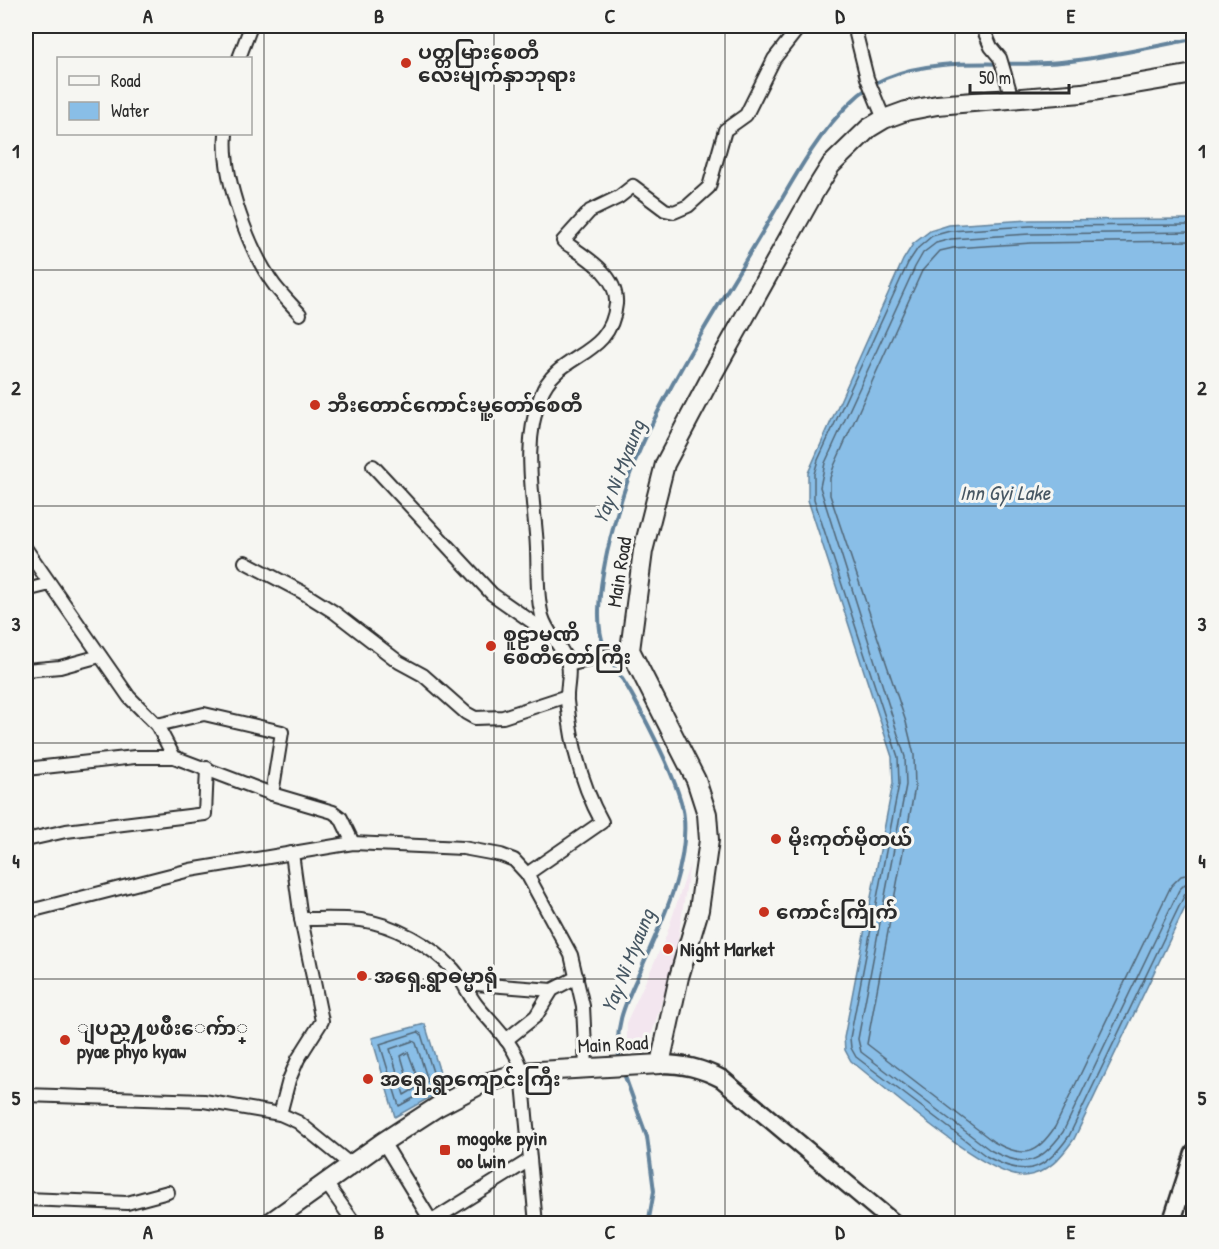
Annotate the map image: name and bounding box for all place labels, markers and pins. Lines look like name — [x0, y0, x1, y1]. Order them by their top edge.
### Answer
place label: ပတ္တမြား‌စေတီ‌ လေးမျက်နှာဘုရား — [418, 38, 576, 92]
marker: ပတ္တမြား‌စေတီ‌ လေးမျက်နှာဘုရား — [399, 56, 413, 70]
place label: ဘီးတောင်ကောင်းမူ့တော်စေတီ — [327, 391, 583, 421]
marker: ဘီးတောင်ကောင်းမူ့တော်စေတီ — [308, 398, 322, 412]
place label: စူဠာမဏိ စေတီတော်ကြီး — [503, 620, 631, 673]
marker: စူဠာမဏိ စေတီတော်ကြီး — [484, 639, 498, 653]
place label: မိုးကုတ်မိုတယ် — [788, 825, 912, 855]
marker: မိုးကုတ်မိုတယ် — [769, 832, 783, 846]
place label: ကောင်းကြိုက် — [776, 898, 898, 928]
marker: ကောင်းကြိုက် — [757, 905, 771, 919]
place label: Night Market — [680, 935, 776, 963]
marker: Night Market — [661, 942, 675, 956]
place label: အရှေ့ရွာဓမ္မာရုံ — [374, 962, 498, 992]
marker: အရှေ့ရွာဓမ္မာရုံ — [355, 969, 369, 983]
place label: ျပည္႔ၿဖိဳးေက်ာ္ pyae phyo kyaw — [77, 1014, 248, 1065]
marker: ျပည္႔ၿဖိဳးေက်ာ္ pyae phyo kyaw — [58, 1033, 72, 1047]
place label: အရှေ့ရွာကျောင်းကြီး — [380, 1065, 561, 1096]
marker: အရှေ့ရွာကျောင်းကြီး — [361, 1072, 375, 1086]
place label: mogoke pyin oo lwin — [457, 1124, 547, 1174]
marker: mogoke pyin oo lwin — [438, 1143, 452, 1157]

